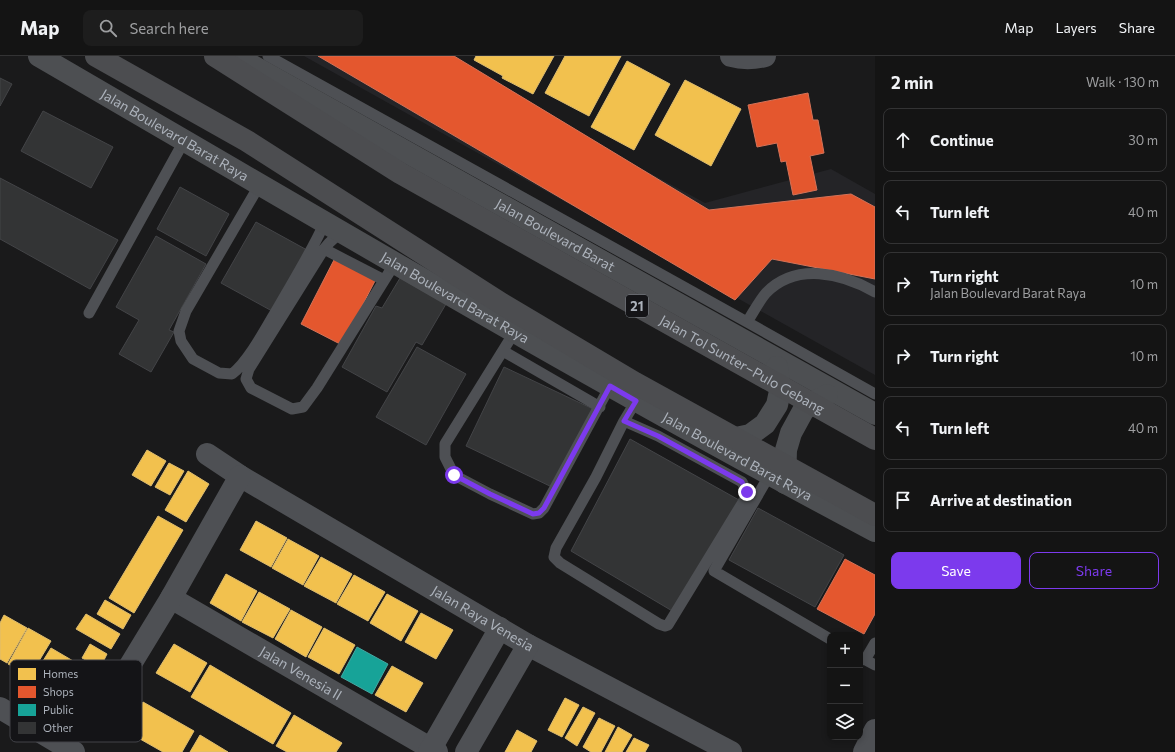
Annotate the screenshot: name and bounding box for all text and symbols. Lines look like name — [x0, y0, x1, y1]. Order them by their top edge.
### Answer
search box — [83, 10, 363, 46]
text: Map — [20, 16, 59, 39]
icon: search — [97, 17, 119, 39]
text: Search here — [129, 19, 209, 37]
text: Map — [1005, 19, 1033, 36]
text: Layers — [1055, 19, 1097, 36]
text: Share — [1119, 19, 1155, 36]
text: 2 min — [891, 72, 933, 93]
text: Walk · 130 m — [1086, 74, 1159, 90]
street label: Jalan Boulevard Barat Raya — [98, 85, 252, 184]
icon: ahead — [892, 129, 914, 151]
text: Continue — [930, 131, 994, 149]
text: 30 m — [1128, 132, 1158, 148]
street label: Jalan Boulevard Barat — [493, 194, 619, 275]
icon: left — [892, 201, 914, 223]
text: Turn left — [930, 203, 989, 221]
text: 40 m — [1128, 204, 1158, 220]
street label: Jalan Boulevard Barat Raya — [378, 248, 532, 346]
text: Turn right — [930, 267, 999, 285]
icon: right — [892, 273, 914, 295]
text: 10 m — [1130, 276, 1158, 292]
text: Jalan Boulevard Barat Raya — [930, 285, 1086, 301]
road number: 21 — [626, 295, 648, 317]
street label: Jalan Tol Sunter–Pulo Gebang — [657, 311, 828, 417]
icon: right — [892, 345, 914, 367]
text: Turn right — [930, 347, 999, 365]
text: 10 m — [1130, 348, 1158, 364]
street label: Jalan Boulevard Barat Raya — [660, 408, 815, 504]
icon: left — [892, 417, 914, 439]
text: Turn left — [930, 419, 989, 437]
text: 40 m — [1128, 420, 1158, 436]
route start — [445, 466, 463, 484]
route end — [738, 483, 756, 501]
icon: arrive — [892, 489, 914, 511]
text: Arrive at destination — [930, 491, 1072, 509]
button: Save — [891, 552, 1021, 589]
button: Share — [1029, 552, 1159, 589]
street label: Jalan Raya Venesia — [429, 581, 537, 654]
map controls — [827, 632, 863, 740]
button: + — [827, 632, 863, 668]
street label: Jalan Venesia II — [257, 642, 345, 703]
legend — [10, 660, 142, 742]
text: Homes — [43, 667, 78, 680]
button: − — [827, 668, 863, 704]
text: Shops — [43, 685, 74, 698]
text: Public — [43, 703, 74, 716]
button: layers — [827, 704, 863, 740]
text: Other — [43, 721, 74, 734]

